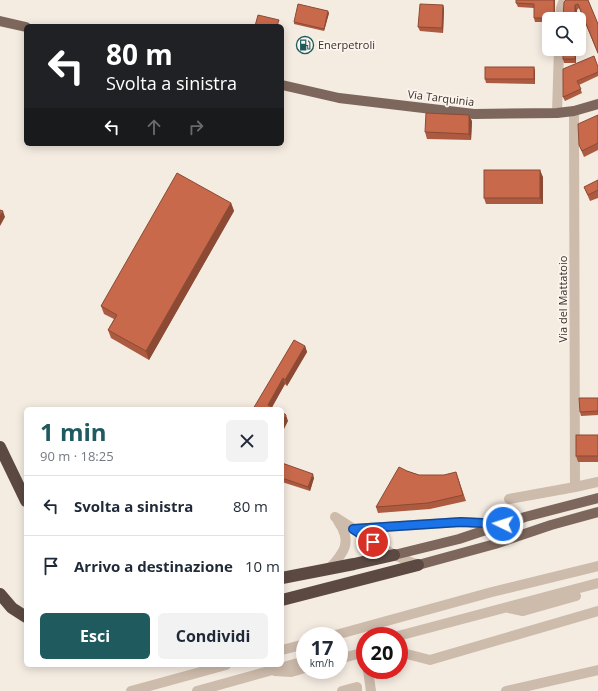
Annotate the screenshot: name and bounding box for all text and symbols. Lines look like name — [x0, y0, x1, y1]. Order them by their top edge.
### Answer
map controls — [542, 12, 586, 56]
button: search — [542, 12, 586, 56]
text: 80 m — [106, 35, 173, 73]
fuel station icon: Enerpetroli — [295, 35, 315, 55]
place label: Enerpetroli — [318, 37, 375, 52]
icon: left — [40, 40, 92, 92]
text: Svolta a sinistra — [106, 71, 237, 95]
street label: Via Tarquinia — [407, 86, 475, 109]
icon: left — [101, 116, 123, 138]
icon: ahead — [143, 116, 165, 138]
icon: right — [185, 116, 207, 138]
street label: Via del Mattatoio — [555, 255, 570, 342]
text: 1 min — [40, 415, 107, 448]
button: close — [226, 420, 268, 462]
text: 90 m · 18:25 — [40, 447, 114, 465]
icon: left — [40, 495, 62, 517]
text: Svolta a sinistra — [74, 496, 193, 516]
text: 80 m — [233, 496, 268, 516]
position arrow — [482, 503, 524, 545]
pin — [356, 525, 390, 559]
icon: arrive — [362, 531, 384, 553]
icon: arrive — [40, 555, 62, 577]
text: Arrivo a destinazione — [74, 556, 233, 576]
text: 10 m — [245, 556, 280, 576]
button: Esci — [40, 613, 150, 659]
button: Condividi — [158, 613, 268, 659]
speed limit sign: 20 — [356, 627, 408, 679]
text: 17 — [311, 634, 333, 661]
text: km/h — [310, 656, 334, 670]

